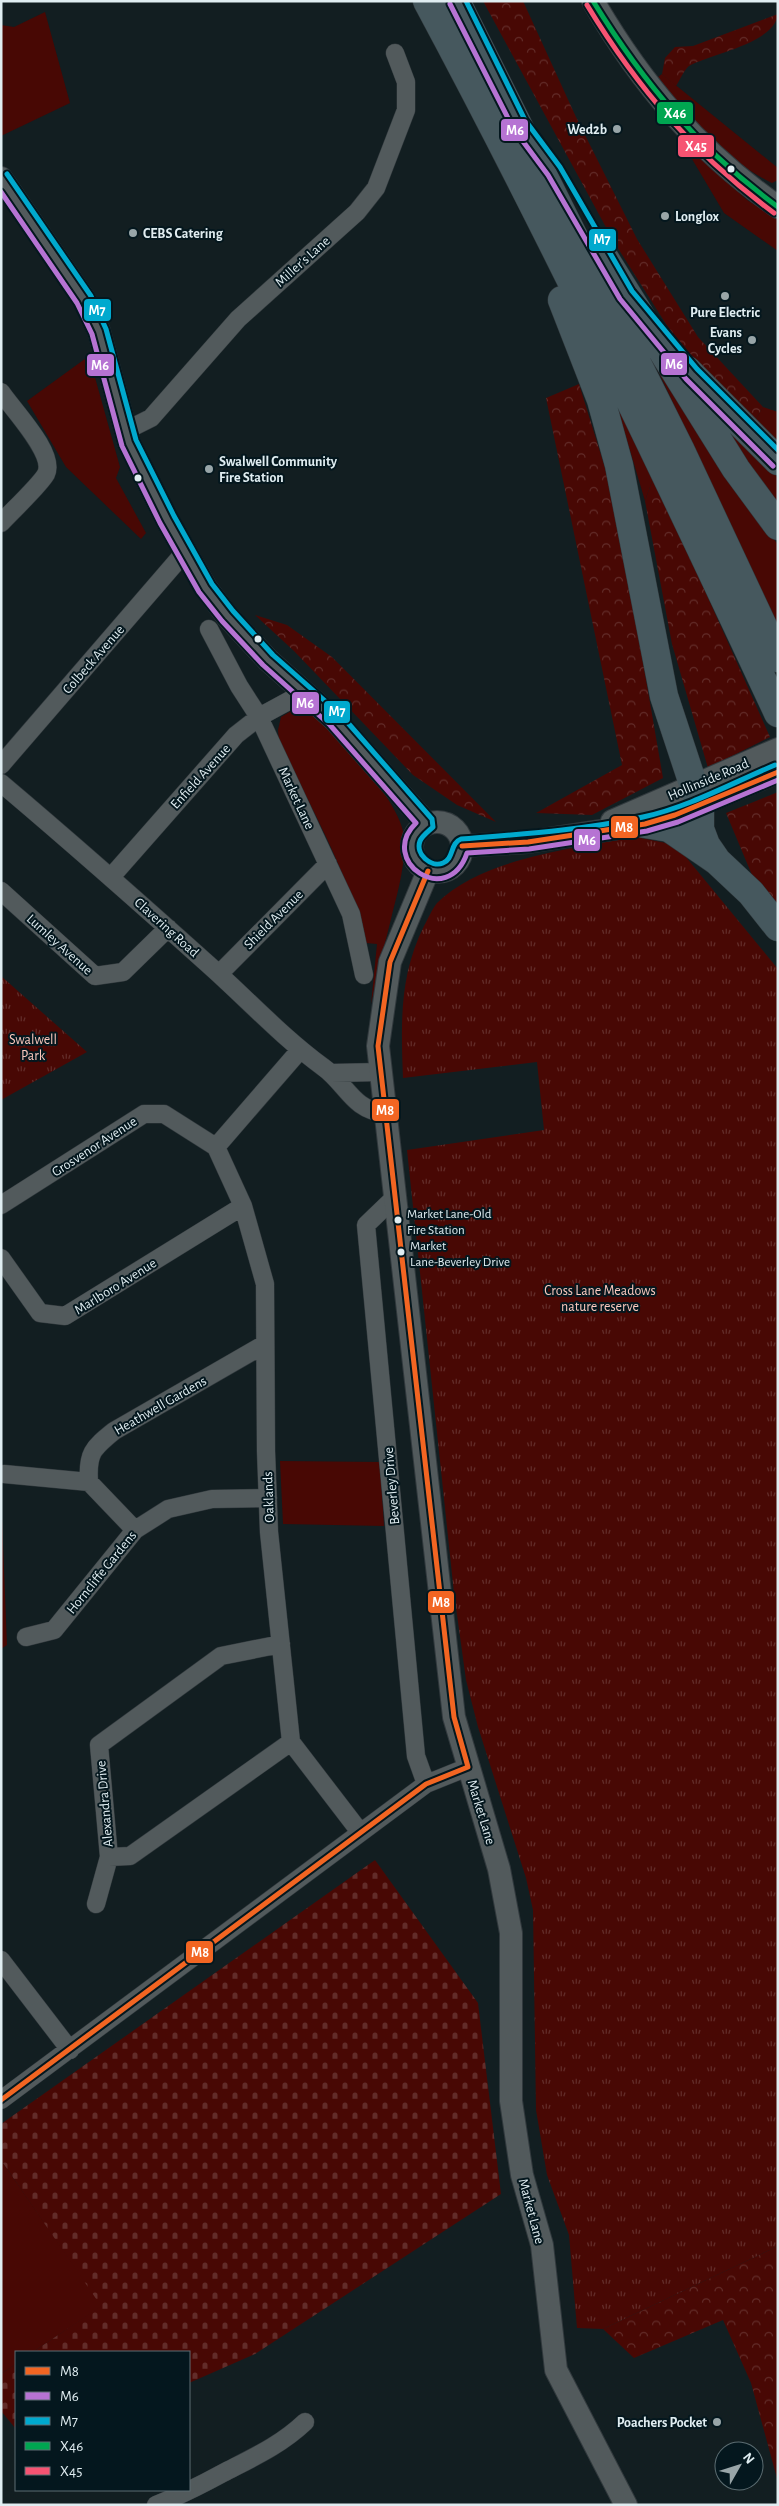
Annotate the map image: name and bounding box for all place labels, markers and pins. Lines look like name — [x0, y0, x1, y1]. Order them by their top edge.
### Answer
place label: Wed2b — [567, 123, 607, 137]
marker: Wed2b — [611, 123, 623, 135]
unlabelled marker — [726, 164, 736, 174]
marker: Longlox — [659, 210, 671, 222]
place label: Longlox — [675, 210, 720, 224]
marker: CEBS Catering — [127, 227, 139, 239]
place label: CEBS Catering — [143, 227, 224, 241]
marker: Pure Electric — [719, 290, 731, 302]
place label: Pure Electric — [690, 306, 761, 320]
place label: Evans Cycles — [708, 326, 742, 356]
marker: Evans Cycles — [746, 334, 758, 346]
place label: Swalwell Community Fire Station — [219, 455, 338, 485]
marker: Swalwell Community Fire Station — [203, 463, 215, 475]
unlabelled marker — [133, 473, 143, 483]
unlabelled marker — [253, 634, 263, 644]
place label: Market Lane-Old Fire Station — [407, 1208, 492, 1237]
marker: Market Lane-Old Fire Station — [393, 1215, 403, 1225]
place label: Market Lane-Beverley Drive — [410, 1240, 510, 1269]
marker: Market Lane-Beverley Drive — [396, 1247, 406, 1257]
place label: Poachers Pocket — [617, 2416, 707, 2430]
marker: Poachers Pocket — [711, 2416, 723, 2428]

